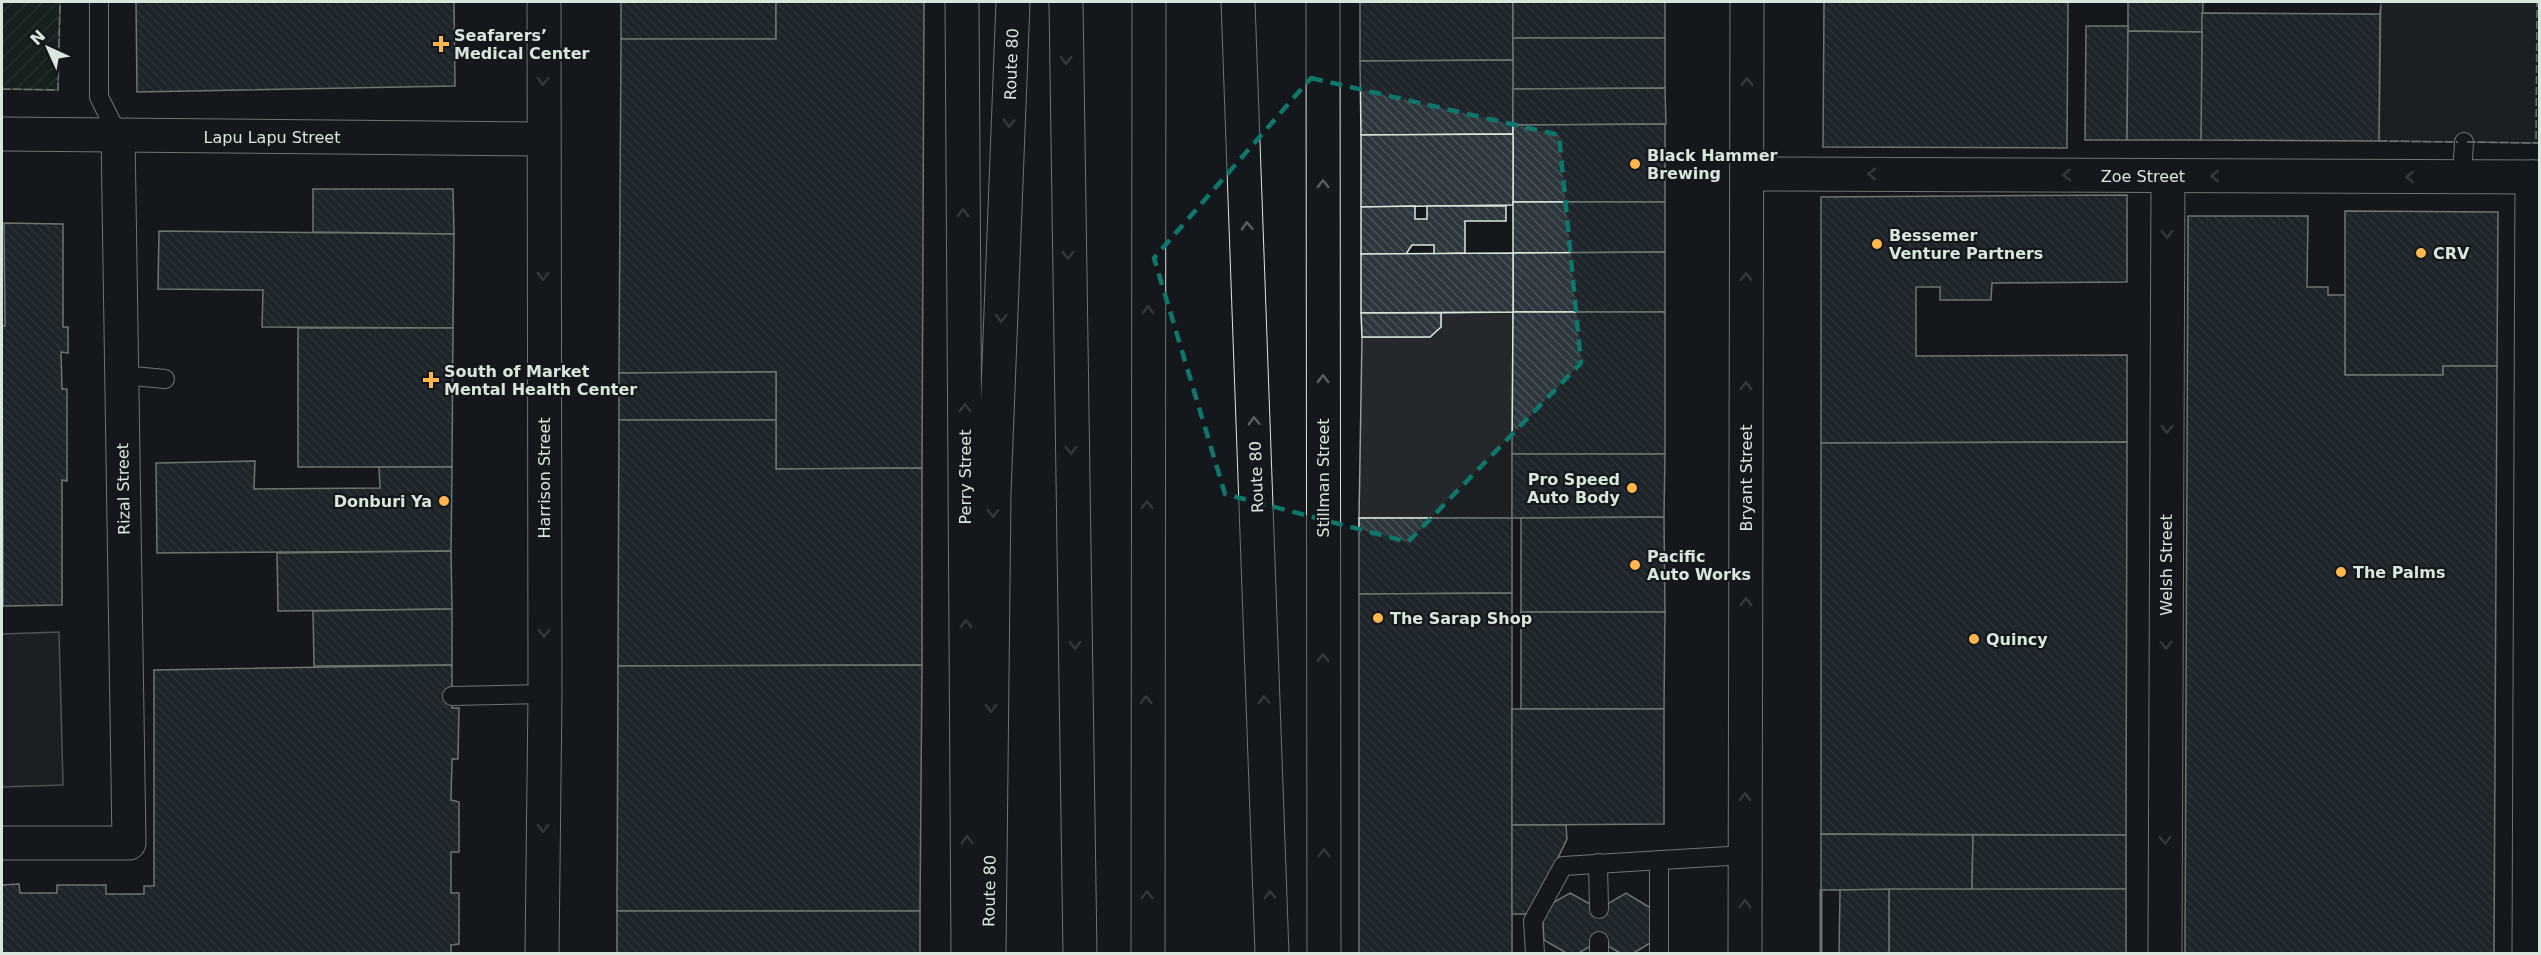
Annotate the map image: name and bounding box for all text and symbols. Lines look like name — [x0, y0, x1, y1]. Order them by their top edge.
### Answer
north arrow — [18, 18, 78, 78]
text: N — [26, 26, 49, 49]
place label: Seafarers’ Medical Center — [454, 26, 590, 63]
street label: Route 80 — [1001, 28, 1022, 100]
marker: Seafarers’ Medical Center — [432, 35, 450, 53]
one-way arrow — [1060, 55, 1073, 64]
one-way arrow — [537, 76, 549, 85]
one-way arrow — [1741, 78, 1753, 87]
one-way arrow — [1002, 118, 1015, 127]
street label: Lapu Lapu Street — [204, 128, 340, 147]
place label: Black Hammer Brewing — [1647, 146, 1778, 183]
marker: Black Hammer Brewing — [1628, 157, 1642, 171]
street label: Zoe Street — [2101, 167, 2185, 186]
one-way arrow — [1868, 168, 1877, 180]
one-way arrow — [2063, 169, 2072, 181]
one-way arrow — [2211, 170, 2220, 182]
one-way arrow — [2406, 171, 2415, 183]
one-way arrow — [1317, 180, 1329, 189]
one-way arrow — [957, 209, 969, 218]
one-way arrow — [1240, 222, 1253, 231]
place label: Bessemer Venture Partners — [1889, 226, 2043, 263]
one-way arrow — [2161, 230, 2173, 239]
marker: Bessemer Venture Partners — [1870, 237, 1884, 251]
place label: CRV — [2433, 244, 2470, 263]
marker: CRV — [2414, 246, 2428, 260]
one-way arrow — [1062, 250, 1074, 259]
one-way arrow — [537, 271, 549, 280]
one-way arrow — [1740, 273, 1752, 282]
one-way arrow — [1142, 306, 1154, 315]
one-way arrow — [994, 313, 1007, 322]
place label: South of Market Mental Health Center — [444, 362, 637, 399]
marker: South of Market Mental Health Center — [422, 371, 440, 389]
one-way arrow — [1317, 375, 1329, 384]
one-way arrow — [1740, 381, 1752, 390]
one-way arrow — [958, 404, 971, 413]
street label: Harrison Street — [535, 417, 554, 539]
one-way arrow — [1248, 417, 1261, 426]
street label: Stillman Street — [1314, 419, 1333, 538]
street label: Bryant Street — [1737, 425, 1756, 531]
one-way arrow — [2160, 425, 2173, 434]
street label: Perry Street — [956, 430, 975, 524]
street label: Route 80 — [1246, 441, 1267, 513]
street label: Rizal Street — [113, 443, 134, 535]
one-way arrow — [1065, 445, 1077, 454]
place label: Pro Speed Auto Body — [1527, 470, 1621, 507]
marker: Pro Speed Auto Body — [1625, 481, 1639, 495]
place label: Donburi Ya — [334, 492, 432, 511]
marker: Donburi Ya — [437, 494, 451, 508]
one-way arrow — [1141, 501, 1153, 510]
one-way arrow — [987, 508, 999, 517]
street label: Welsh Street — [2157, 514, 2176, 616]
place label: Pacific Auto Works — [1647, 547, 1751, 584]
marker: Pacific Auto Works — [1628, 558, 1642, 572]
place label: The Palms — [2353, 563, 2446, 582]
marker: The Palms — [2334, 565, 2348, 579]
one-way arrow — [1740, 597, 1752, 606]
place label: The Sarap Shop — [1390, 609, 1532, 628]
marker: The Sarap Shop — [1371, 611, 1385, 625]
one-way arrow — [960, 620, 972, 629]
one-way arrow — [538, 629, 550, 638]
place label: Quincy — [1986, 630, 2048, 649]
marker: Quincy — [1967, 632, 1981, 646]
one-way arrow — [1069, 640, 1081, 649]
one-way arrow — [2160, 641, 2172, 650]
one-way arrow — [1317, 654, 1329, 663]
one-way arrow — [1140, 696, 1152, 705]
one-way arrow — [1258, 696, 1271, 705]
one-way arrow — [985, 703, 997, 712]
one-way arrow — [1739, 792, 1751, 801]
one-way arrow — [537, 824, 550, 833]
one-way arrow — [961, 836, 973, 845]
one-way arrow — [2159, 836, 2171, 845]
one-way arrow — [1318, 849, 1330, 858]
street label: Route 80 — [979, 855, 1000, 927]
one-way arrow — [1141, 891, 1153, 900]
one-way arrow — [1264, 891, 1276, 900]
one-way arrow — [1739, 900, 1751, 909]

